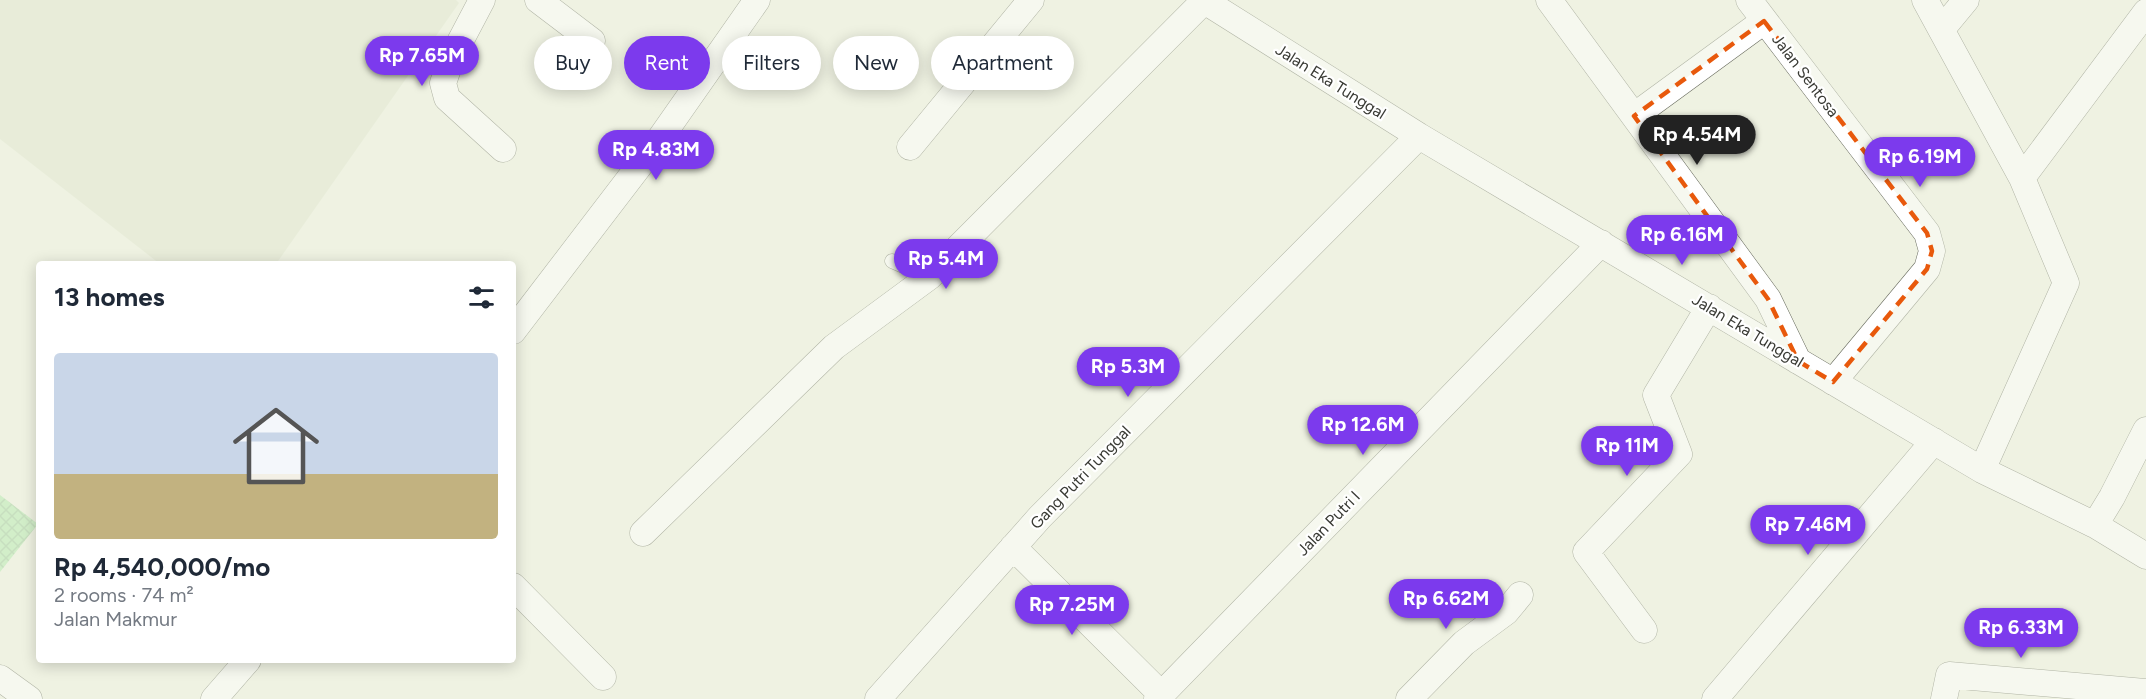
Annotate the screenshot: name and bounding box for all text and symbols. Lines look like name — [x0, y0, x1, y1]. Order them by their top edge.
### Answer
street label: Jalan Sentosa — [1768, 30, 1843, 121]
pin: Rp 7.65M — [360, 36, 484, 87]
chip: Buy — [534, 36, 612, 90]
chip: Rent — [624, 36, 710, 90]
chip: Filters — [722, 36, 821, 90]
chip: New — [833, 36, 919, 90]
chip: Apartment — [931, 36, 1074, 90]
street label: Jalan Eka Tunggal — [1272, 40, 1389, 123]
text: Rp 7.65M — [379, 43, 465, 67]
pin: Rp 4.54M — [1635, 115, 1759, 166]
text: Rp 4.54M — [1653, 122, 1741, 146]
pin: Rp 4.83M — [594, 130, 718, 181]
text: Rp 4.83M — [612, 137, 700, 161]
pin: Rp 6.19M — [1858, 137, 1982, 188]
text: Rp 6.19M — [1878, 144, 1962, 168]
pin: Rp 6.16M — [1620, 215, 1744, 266]
text: Rp 6.16M — [1640, 222, 1724, 246]
pin: Rp 5.4M — [891, 239, 1001, 290]
text: Rp 5.4M — [908, 246, 984, 270]
text: 13 homes — [54, 281, 165, 313]
icon: filters — [465, 281, 498, 314]
street label: Jalan Eka Tunggal — [1689, 290, 1807, 371]
pin: Rp 5.3M — [1073, 347, 1183, 398]
text: Rp 5.3M — [1091, 354, 1165, 378]
icon: home — [222, 392, 330, 500]
pin: Rp 12.6M — [1301, 405, 1425, 456]
text: Rp 12.6M — [1321, 412, 1405, 436]
street label: Gang Putri Tunggal — [1026, 422, 1135, 533]
pin: Rp 11M — [1578, 426, 1676, 477]
text: Rp 11M — [1595, 433, 1659, 457]
street label: Jalan Putri I — [1293, 487, 1364, 560]
pin: Rp 7.46M — [1746, 505, 1870, 556]
text: Rp 7.46M — [1764, 512, 1852, 536]
text: Rp 4,540,000/mo — [54, 551, 270, 583]
pin: Rp 6.62M — [1384, 579, 1508, 630]
text: 2 rooms · 74 m² — [54, 583, 194, 607]
pin: Rp 7.25M — [1010, 585, 1134, 636]
text: Rp 6.62M — [1403, 586, 1489, 610]
text: Rp 7.25M — [1029, 592, 1115, 616]
text: Jalan Makmur — [54, 607, 177, 631]
pin: Rp 6.33M — [1959, 608, 2083, 659]
text: Rp 6.33M — [1978, 615, 2064, 639]

